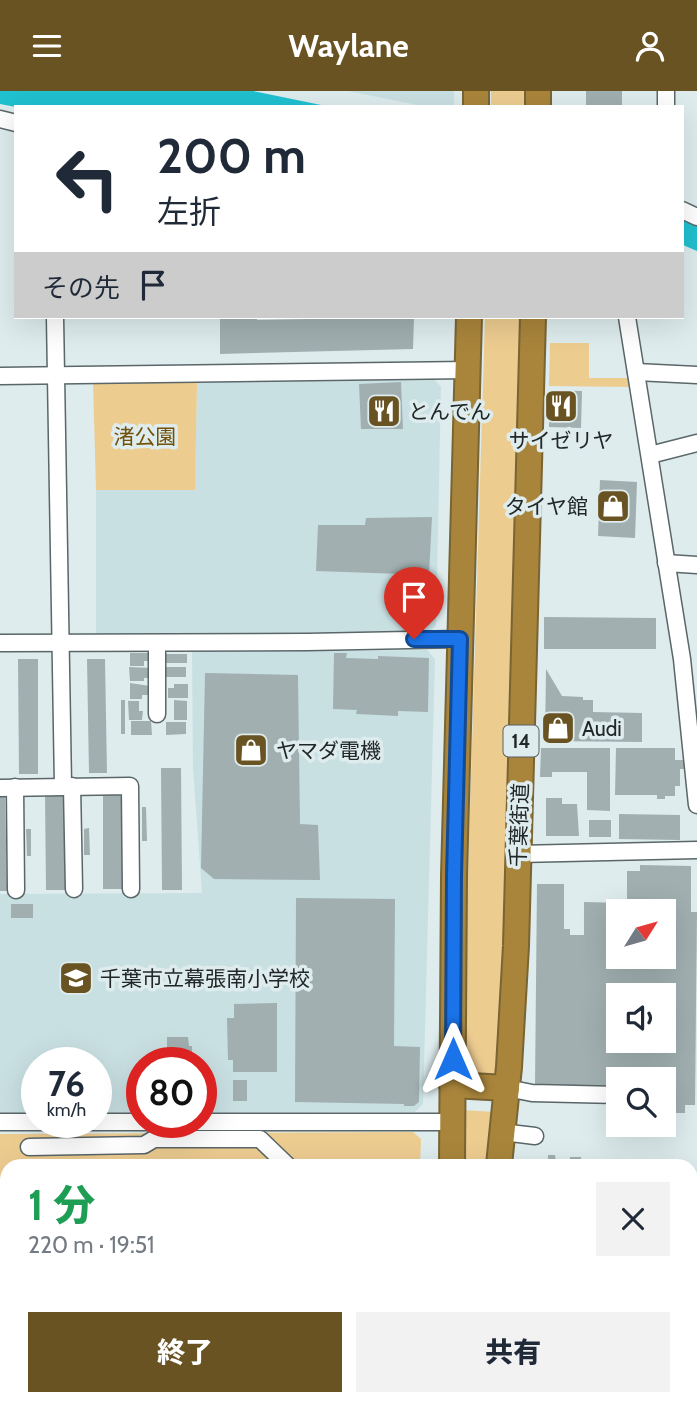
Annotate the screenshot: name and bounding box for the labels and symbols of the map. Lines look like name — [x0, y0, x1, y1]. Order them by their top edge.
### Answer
restaurant icon: サイゼリヤ — [542, 387, 580, 425]
restaurant icon: とんでん — [365, 392, 403, 430]
place label: とんでん — [408, 399, 491, 424]
park label: 渚公園 — [114, 424, 177, 449]
place label: サイゼリヤ — [509, 428, 614, 453]
shop icon: タイヤ館 — [594, 487, 632, 525]
place label: タイヤ館 — [505, 494, 588, 519]
pin — [384, 567, 444, 639]
shop icon: Audi — [539, 709, 577, 747]
place label: Audi — [582, 716, 622, 741]
road number: 14 — [504, 726, 538, 757]
shop icon: ヤマダ電機 — [232, 731, 270, 769]
place label: ヤマダ電機 — [276, 738, 381, 763]
street label: 千葉街道 — [505, 783, 533, 867]
north arrow — [606, 899, 676, 969]
school or university icon: 千葉市立幕張南小学校 — [57, 959, 95, 997]
place label: 千葉市立幕張南小学校 — [100, 966, 310, 991]
position arrow — [416, 1022, 490, 1096]
speed limit sign: 80 — [126, 1047, 217, 1138]

